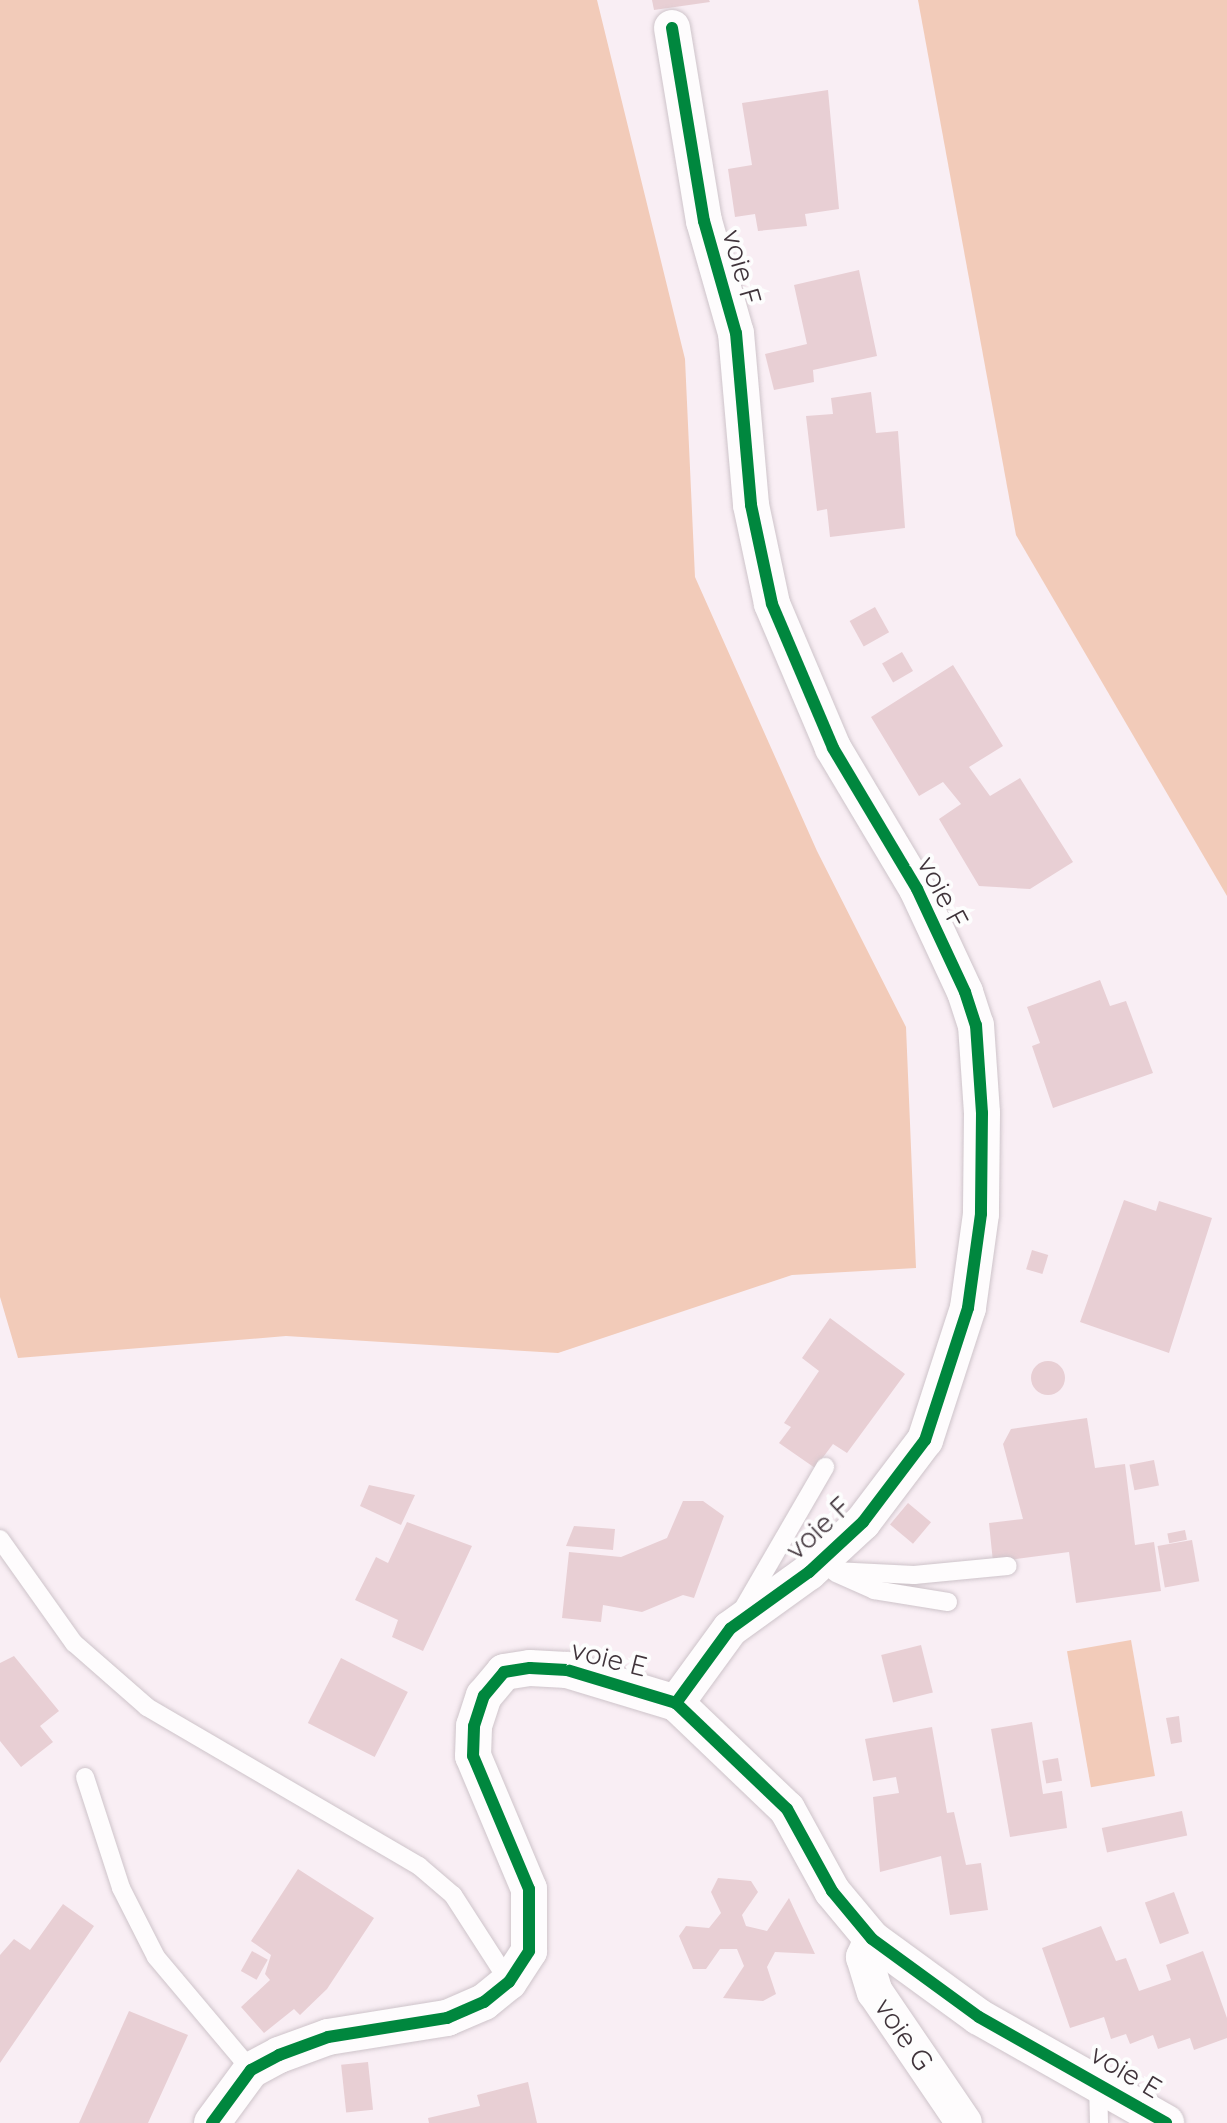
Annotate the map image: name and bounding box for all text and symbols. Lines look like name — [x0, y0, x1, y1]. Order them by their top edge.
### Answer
street label: voie F — [715, 225, 769, 309]
street label: voie F — [910, 850, 976, 934]
street label: voie F — [778, 1489, 858, 1567]
street label: voie E — [568, 1632, 650, 1684]
street label: voie G — [868, 1991, 940, 2077]
street label: voie E — [1084, 2037, 1168, 2105]

